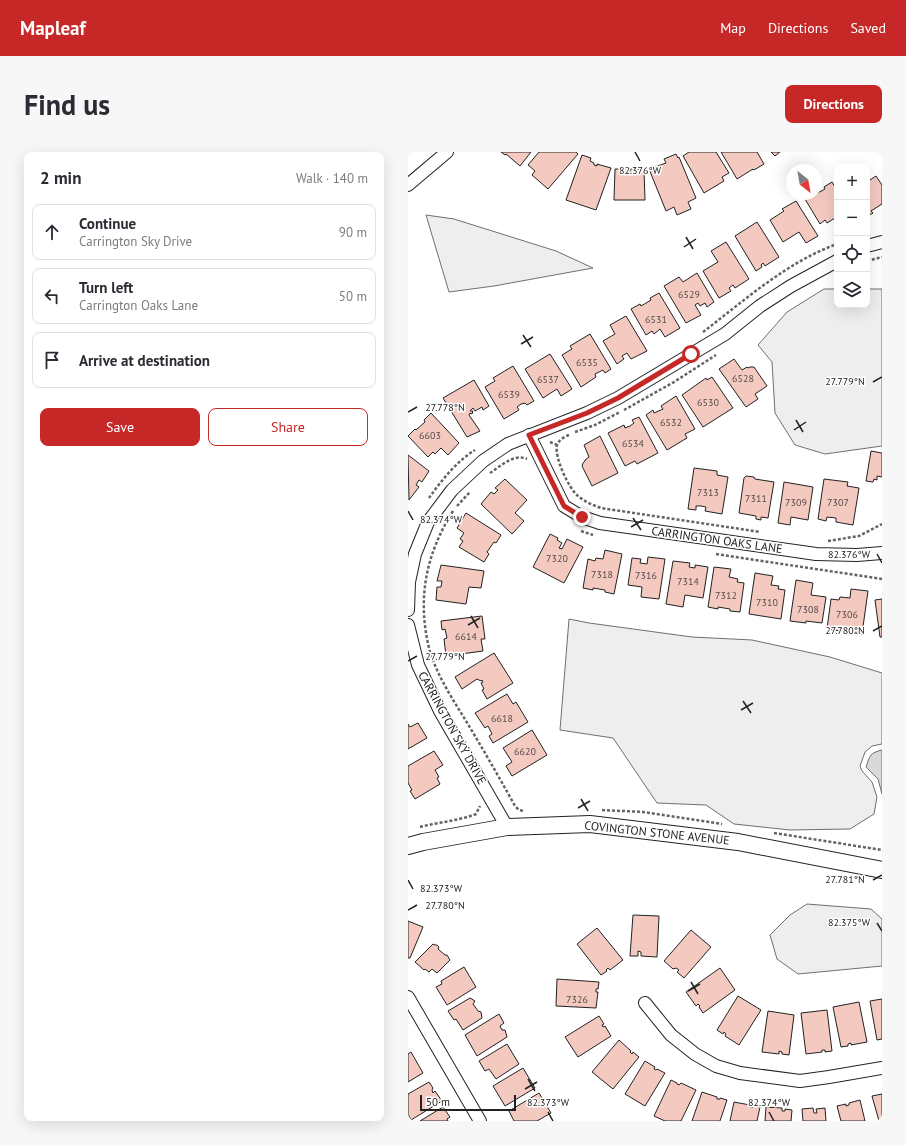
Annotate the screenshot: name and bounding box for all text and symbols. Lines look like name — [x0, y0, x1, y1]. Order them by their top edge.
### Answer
text: Mapleaf — [20, 16, 86, 40]
text: Map — [720, 19, 746, 37]
text: Directions — [768, 19, 828, 37]
text: Saved — [850, 19, 886, 37]
button: Directions — [785, 85, 882, 123]
text: Find us — [24, 86, 110, 123]
text: 82.376°W — [619, 164, 662, 177]
north arrow — [786, 164, 822, 200]
map controls — [834, 164, 870, 308]
button: + — [834, 164, 870, 200]
text: 2 min — [40, 167, 81, 189]
text: Walk · 140 m — [296, 170, 368, 187]
button: − — [834, 200, 870, 236]
text: Continue — [79, 214, 136, 233]
icon: ahead — [41, 221, 63, 243]
text: 90 m — [339, 224, 367, 241]
text: Carrington Sky Drive — [79, 233, 192, 250]
button: locate — [834, 236, 870, 272]
button: layers — [834, 272, 870, 308]
text: Turn left — [79, 278, 133, 297]
icon: left — [41, 285, 63, 307]
text: 50 m — [339, 288, 367, 305]
house number: 6529 — [678, 288, 700, 301]
text: Carrington Oaks Lane — [79, 297, 198, 314]
house number: 6531 — [645, 313, 667, 326]
route start — [682, 345, 700, 363]
icon: arrive — [41, 349, 63, 371]
text: Arrive at destination — [79, 351, 210, 370]
house number: 6535 — [576, 356, 598, 369]
house number: 6528 — [732, 372, 754, 385]
house number: 6537 — [537, 373, 559, 386]
text: 27.779°N — [825, 375, 865, 388]
house number: 6539 — [498, 388, 520, 401]
house number: 6530 — [697, 396, 719, 409]
text: 27.778°N — [425, 401, 465, 414]
button: Save — [40, 408, 200, 446]
button: Share — [208, 408, 368, 446]
house number: 6532 — [660, 416, 682, 429]
house number: 6603 — [419, 429, 441, 442]
house number: 6534 — [622, 437, 644, 450]
house number: 7313 — [697, 486, 719, 499]
house number: 7311 — [745, 492, 767, 505]
house number: 7309 — [785, 496, 807, 509]
house number: 7307 — [827, 496, 849, 509]
route end — [573, 508, 591, 526]
text: 82.374°W — [420, 513, 463, 526]
street label: CARRINGTON OAKS LANE — [651, 523, 783, 556]
text: 82.376°W — [828, 548, 871, 561]
house number: 7320 — [546, 552, 568, 565]
house number: 7318 — [591, 568, 613, 581]
house number: 7316 — [635, 569, 657, 582]
house number: 7314 — [677, 575, 699, 588]
house number: 7312 — [715, 589, 737, 602]
house number: 7310 — [756, 596, 778, 609]
house number: 7308 — [797, 603, 819, 616]
house number: 7306 — [836, 608, 858, 621]
text: 27.780°N — [825, 624, 865, 637]
house number: 6614 — [455, 630, 477, 643]
text: 27.779°N — [425, 650, 465, 663]
street label: CARRINGTON SKY DRIVE — [415, 669, 490, 787]
house number: 6618 — [491, 712, 513, 725]
house number: 6620 — [514, 745, 536, 758]
street label: COVINGTON STONE AVENUE — [584, 817, 730, 848]
text: 27.781°N — [825, 873, 865, 886]
text: 82.373°W — [420, 882, 463, 895]
text: 27.780°N — [425, 899, 465, 912]
text: 82.375°W — [828, 916, 871, 929]
house number: 7326 — [566, 993, 588, 1006]
scale bar — [420, 1093, 516, 1112]
text: 50 m — [426, 1095, 450, 1109]
text: 82.373°W — [527, 1096, 570, 1109]
text: 82.374°W — [748, 1096, 791, 1109]

